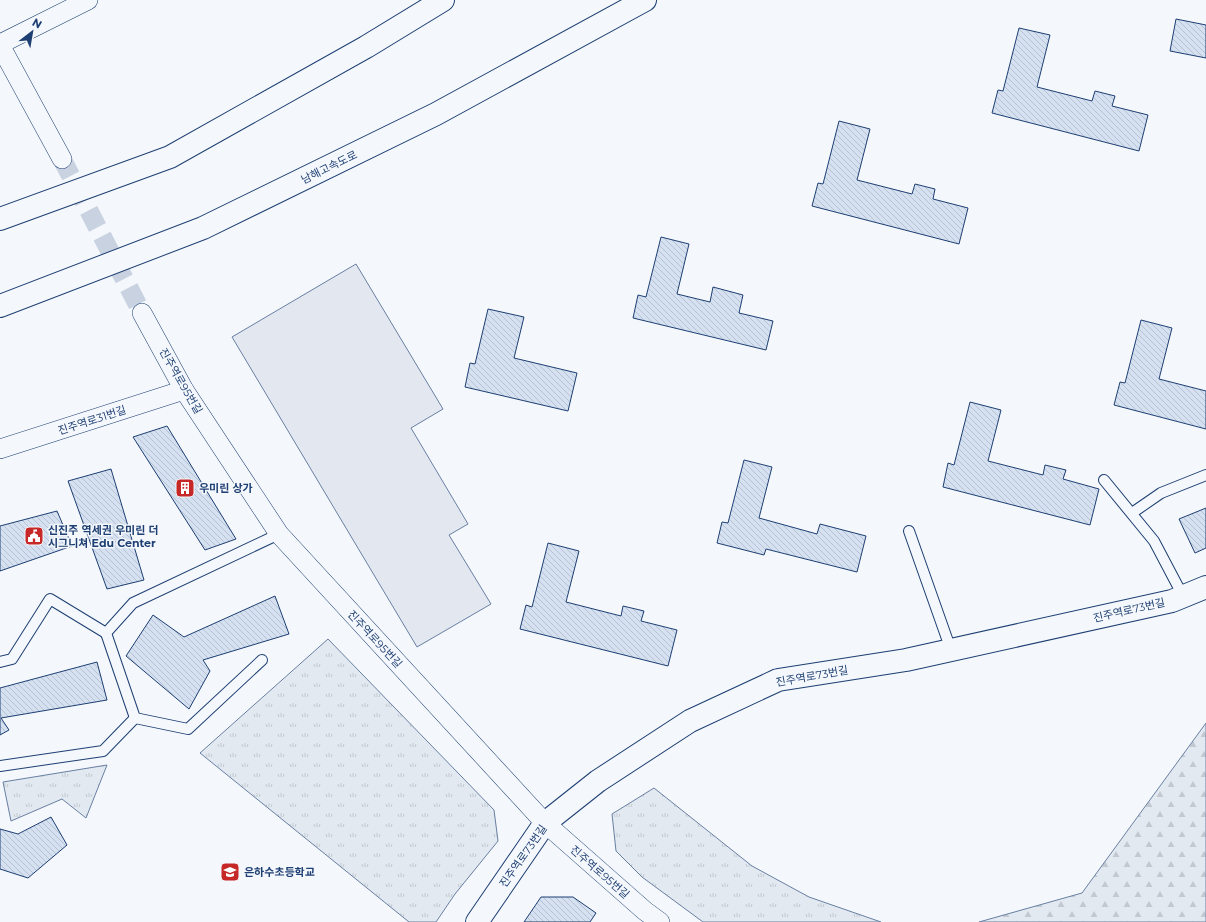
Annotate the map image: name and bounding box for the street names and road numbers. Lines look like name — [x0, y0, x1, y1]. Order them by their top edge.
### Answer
street label: 남해고속도로 — [299, 147, 359, 187]
street label: 진주역로95번길 — [157, 346, 205, 416]
street label: 진주역로31번길 — [56, 402, 128, 438]
street label: 진주역로73번길 — [1092, 595, 1166, 625]
street label: 진주역로95번길 — [345, 607, 405, 671]
street label: 진주역로73번길 — [775, 663, 849, 689]
street label: 진주역로73번길 — [496, 822, 550, 890]
street label: 진주역로95번길 — [568, 843, 632, 901]

